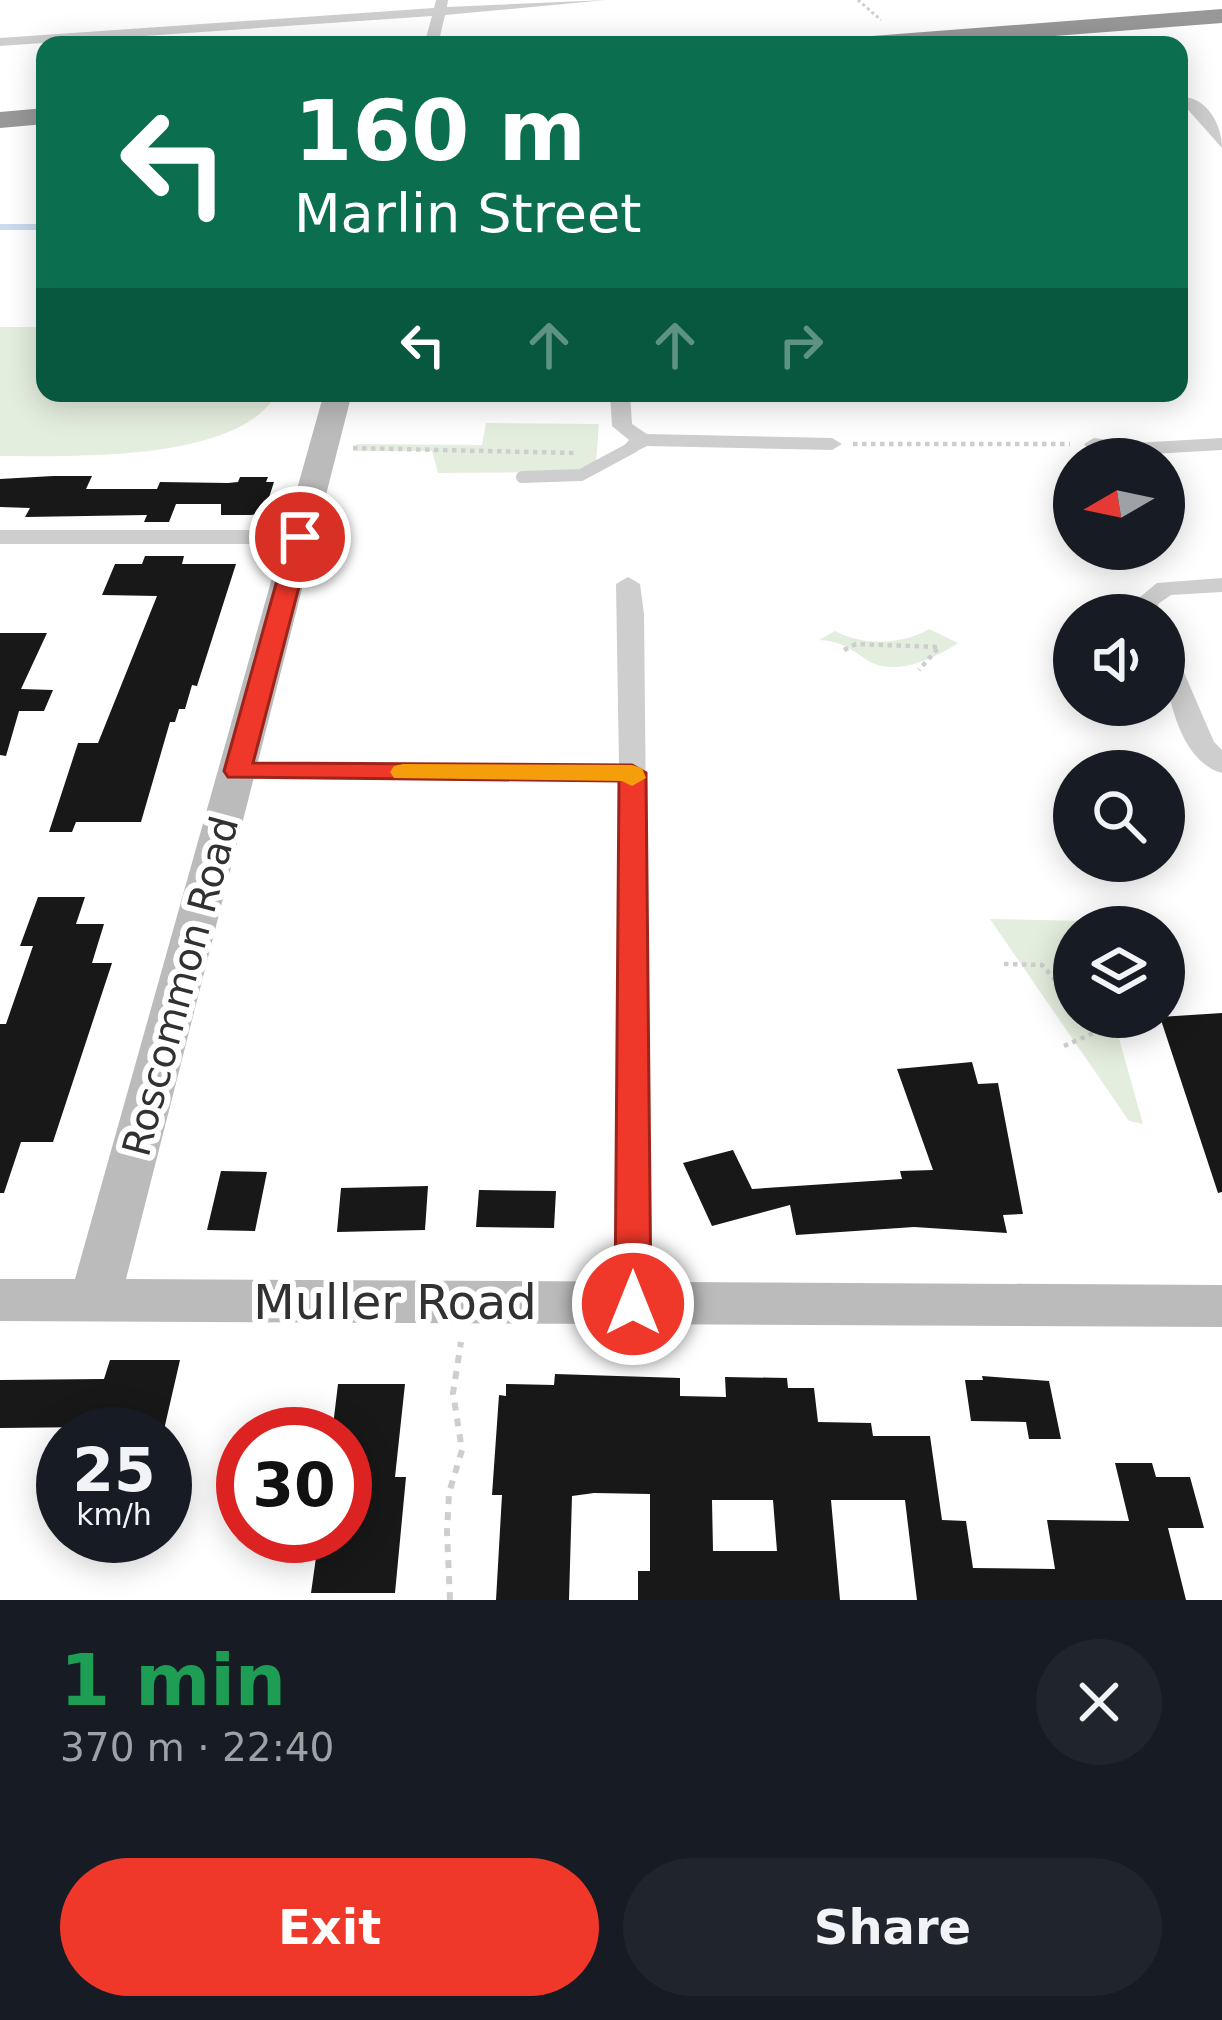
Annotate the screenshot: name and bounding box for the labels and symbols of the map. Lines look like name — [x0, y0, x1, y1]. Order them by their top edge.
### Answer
north arrow — [1053, 438, 1185, 570]
pin — [249, 486, 351, 588]
street label: Roscommon Road — [114, 811, 247, 1161]
position arrow — [570, 1241, 696, 1367]
street label: Muller Road — [253, 1274, 537, 1330]
speed limit sign: 30 — [216, 1407, 372, 1563]

